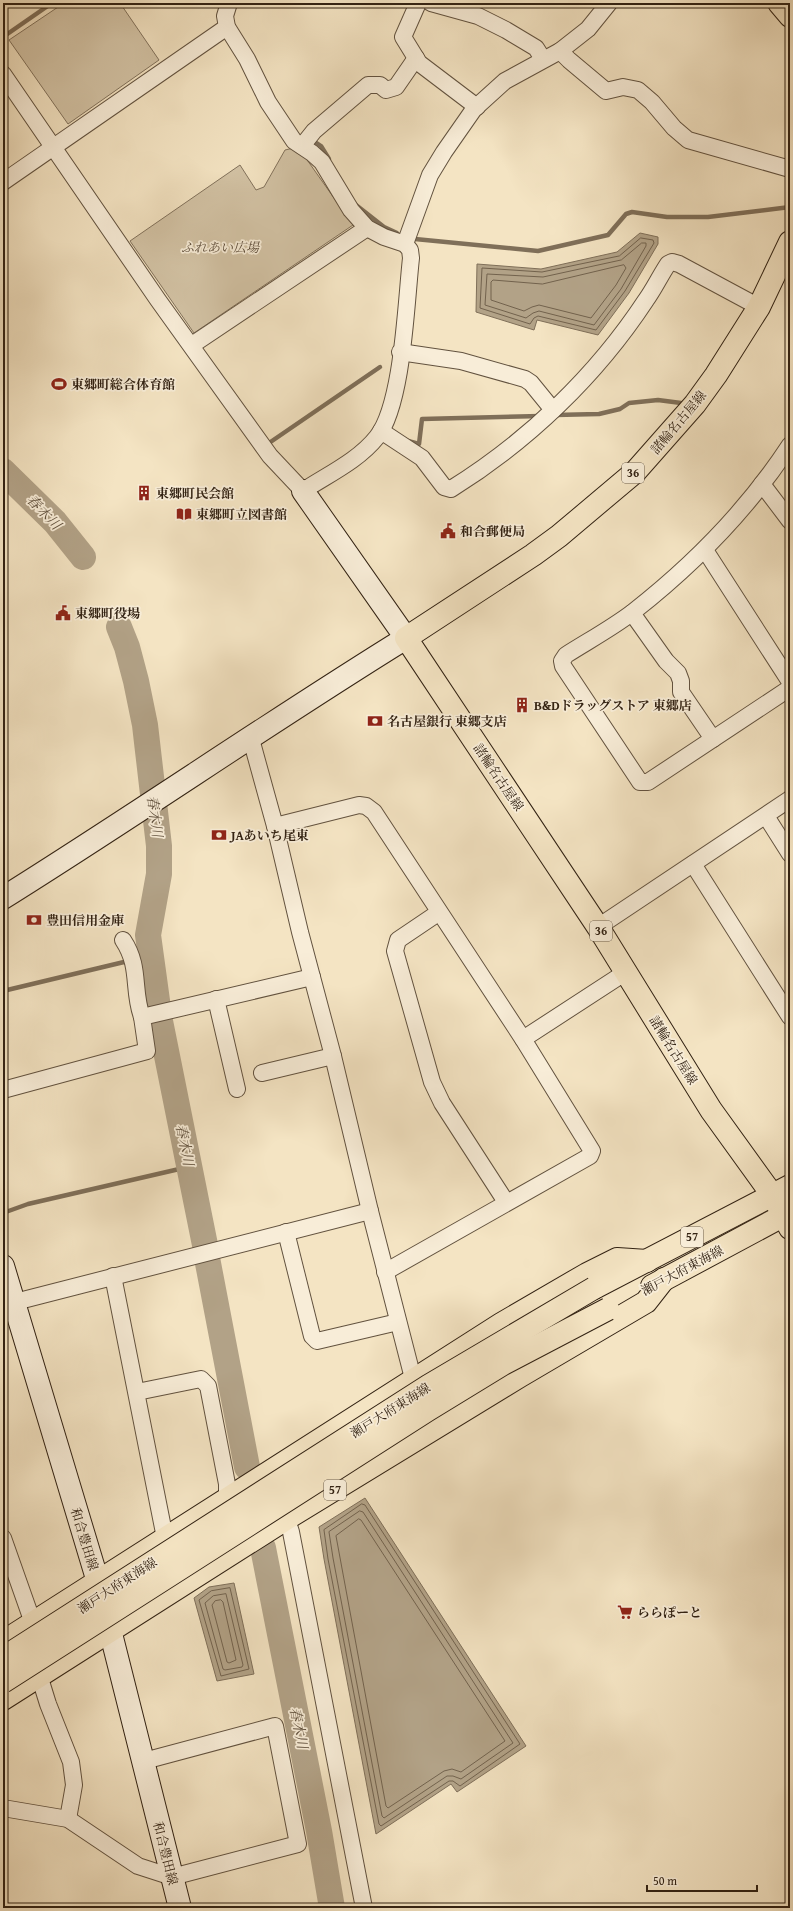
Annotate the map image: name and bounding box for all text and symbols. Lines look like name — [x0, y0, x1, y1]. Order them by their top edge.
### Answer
park label: ふれあい広場 — [181, 238, 260, 257]
sports icon: 東郷町総合体育館 — [50, 375, 68, 393]
place label: 東郷町総合体育館 — [71, 375, 175, 394]
street label: 諸輪名古屋線 — [646, 386, 711, 458]
road number: 36 — [622, 463, 644, 483]
building icon: 東郷町民会館 — [135, 484, 153, 502]
place label: 東郷町民会館 — [156, 484, 234, 503]
water label: 春木川 — [22, 490, 67, 535]
library icon: 東郷町立図書館 — [175, 505, 193, 523]
place label: 東郷町立図書館 — [196, 505, 287, 524]
public building icon: 和合郵便局 — [439, 522, 457, 540]
place label: 和合郵便局 — [460, 522, 525, 541]
public building icon: 東郷町役場 — [54, 604, 72, 622]
place label: 東郷町役場 — [75, 604, 140, 623]
building icon: B&Dドラッグストア 東郷店 — [513, 696, 531, 714]
place label: B&Dドラッグストア 東郷店 — [534, 696, 692, 715]
bank icon: 名古屋銀行 東郷支店 — [366, 712, 384, 730]
place label: 名古屋銀行 東郷支店 — [387, 712, 507, 731]
street label: 諸輪名古屋線 — [469, 740, 528, 815]
water label: 春木川 — [142, 794, 168, 840]
bank icon: JAあいち尾東 — [210, 826, 228, 844]
place label: JAあいち尾東 — [229, 826, 309, 845]
bank icon: 豊田信用金庫 — [25, 911, 43, 929]
place label: 豊田信用金庫 — [46, 911, 124, 930]
road number: 36 — [590, 921, 612, 941]
street label: 諸輪名古屋線 — [645, 1012, 702, 1088]
water label: 春木川 — [171, 1122, 199, 1169]
road number: 57 — [681, 1227, 703, 1247]
street label: 瀬戸大府東海線 — [638, 1241, 727, 1300]
street label: 瀬戸大府東海線 — [347, 1378, 434, 1443]
road number: 57 — [324, 1480, 346, 1500]
street label: 和合豊田線 — [66, 1505, 103, 1573]
street label: 瀬戸大府東海線 — [74, 1553, 161, 1618]
supermarket icon: ららぽーと — [616, 1603, 634, 1621]
place label: ららぽーと — [637, 1603, 702, 1622]
water label: 春木川 — [285, 1705, 313, 1752]
street label: 和合豊田線 — [148, 1819, 183, 1887]
scale bar — [647, 1867, 757, 1893]
text: 50 m — [653, 1872, 677, 1889]

